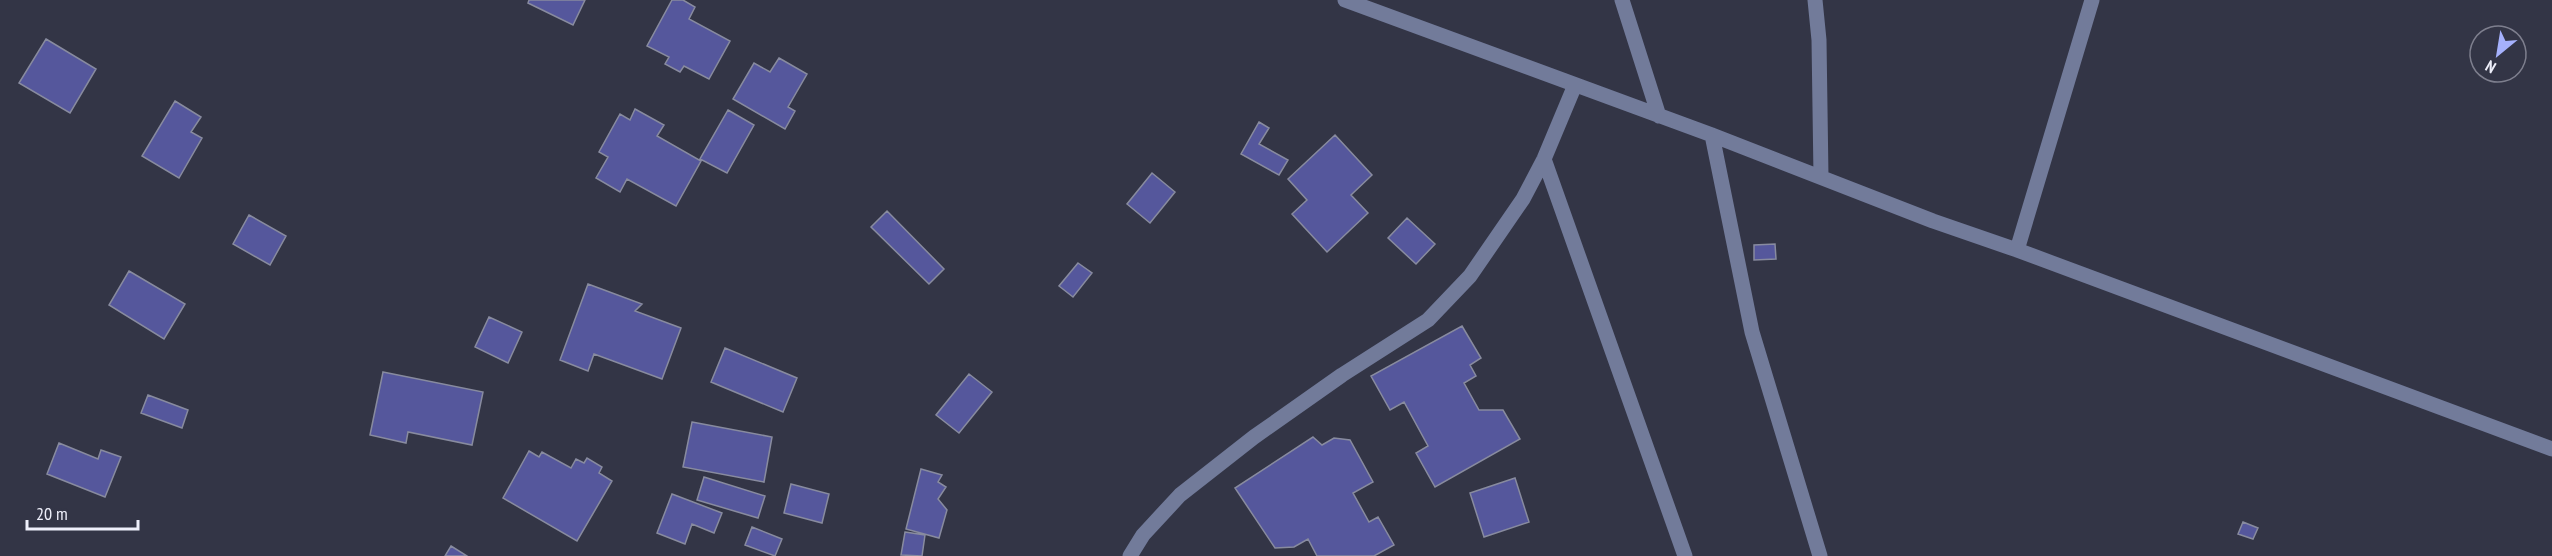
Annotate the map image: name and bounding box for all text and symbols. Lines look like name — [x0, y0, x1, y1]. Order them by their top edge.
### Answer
north arrow — [2468, 24, 2528, 84]
text: N — [2482, 56, 2499, 78]
scale bar — [27, 493, 138, 531]
text: 20 m — [36, 502, 68, 525]

